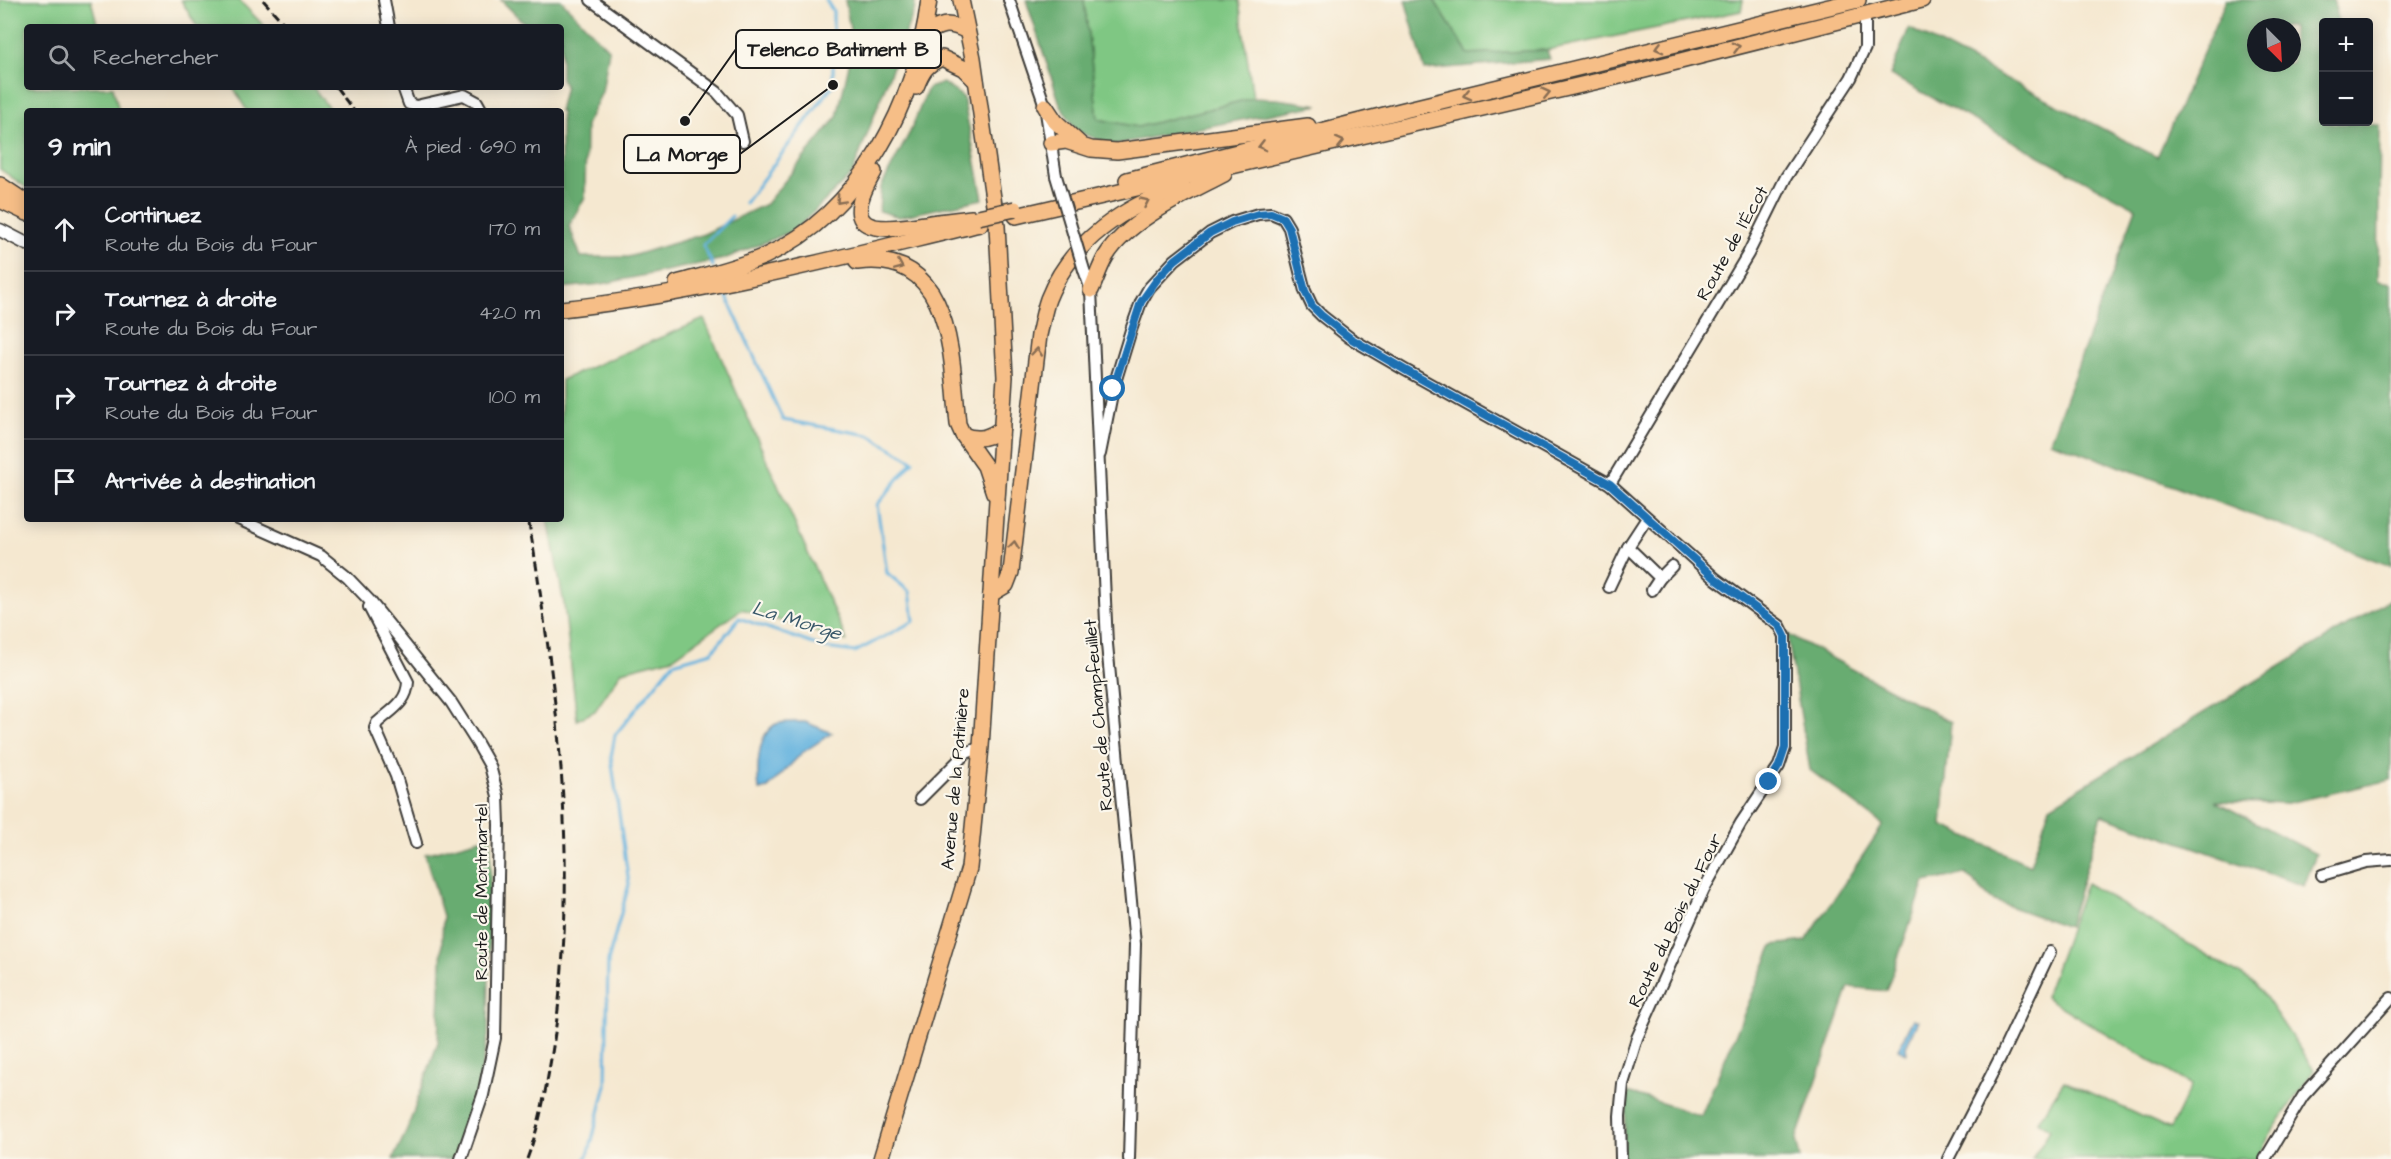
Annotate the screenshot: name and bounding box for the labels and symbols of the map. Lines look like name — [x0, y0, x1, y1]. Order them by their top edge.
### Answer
north arrow — [2247, 18, 2301, 72]
callout: Telenco Batiment B — [736, 30, 941, 68]
text: Telenco Batiment B — [746, 36, 929, 64]
one-way arrow — [1654, 41, 1664, 54]
one-way arrow — [1731, 42, 1741, 55]
one-way arrow — [1541, 87, 1551, 100]
one-way arrow — [1463, 88, 1473, 101]
callout: La Morge — [624, 135, 740, 173]
one-way arrow — [1335, 136, 1345, 149]
one-way arrow — [1257, 139, 1267, 152]
text: La Morge — [636, 141, 728, 170]
street label: Route de l'Écot — [1691, 181, 1775, 305]
one-way arrow — [836, 193, 847, 204]
one-way arrow — [1139, 197, 1150, 209]
one-way arrow — [893, 259, 904, 271]
one-way arrow — [1030, 347, 1043, 356]
route start — [1099, 375, 1125, 401]
one-way arrow — [1008, 541, 1020, 550]
water label: La Morge — [748, 594, 846, 649]
street label: Route de Champfeuillet — [1078, 617, 1119, 812]
street label: Avenue de la Patinière — [935, 687, 976, 871]
route end — [1755, 768, 1781, 794]
street label: Route de Montmartel — [469, 803, 494, 980]
street label: Route du Bois du Four — [1622, 829, 1729, 1012]

